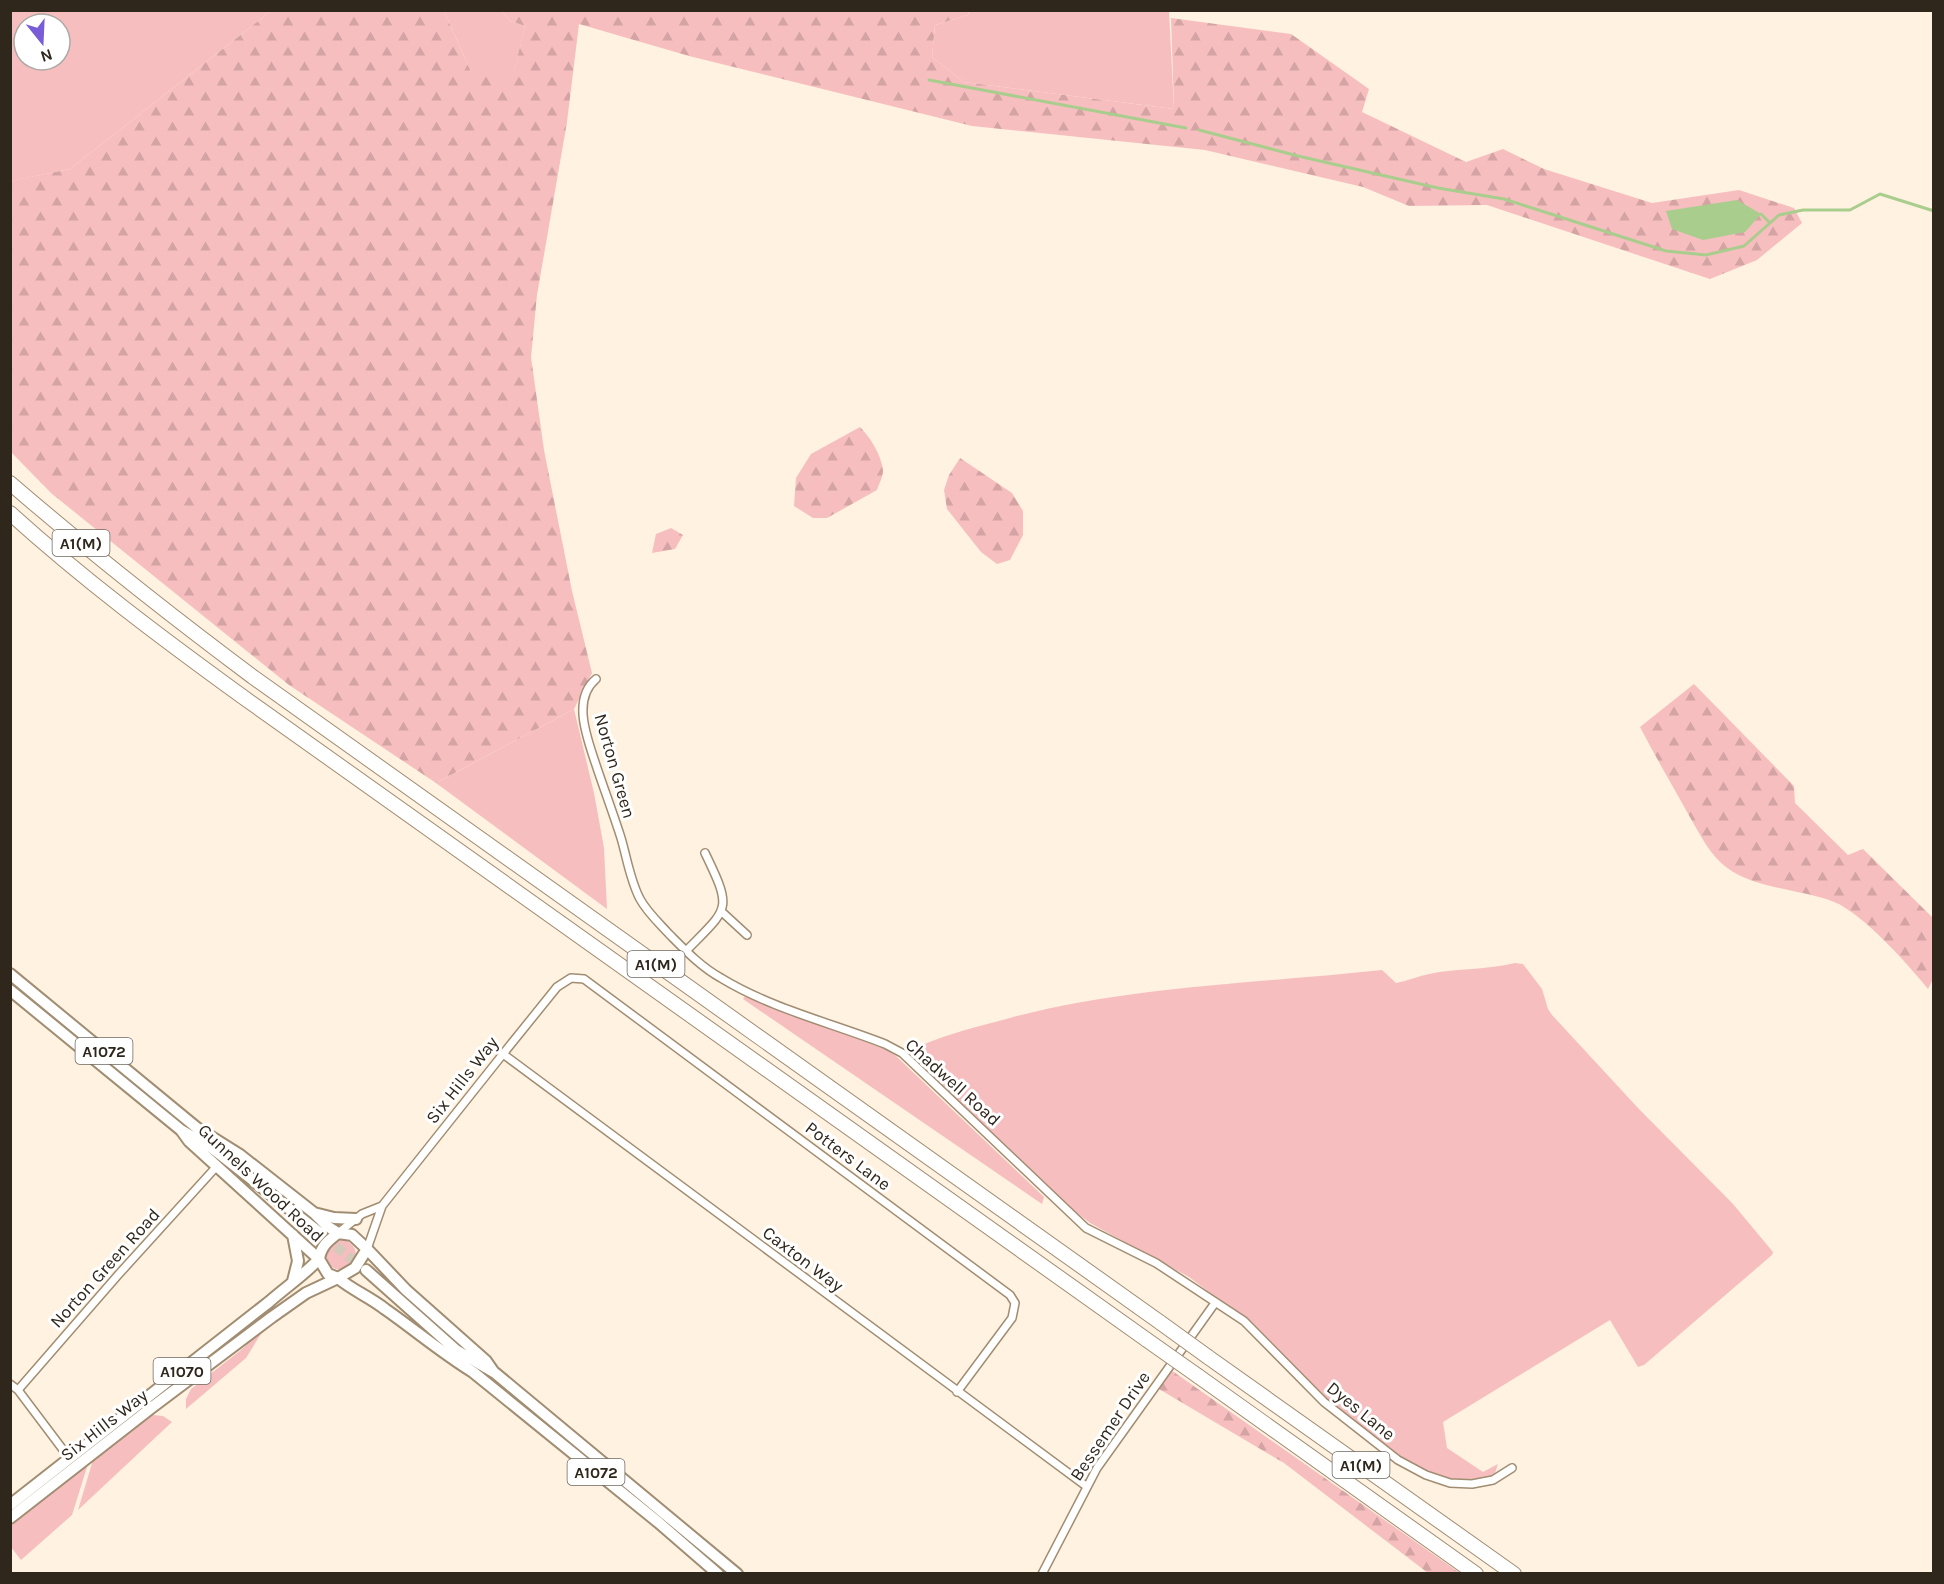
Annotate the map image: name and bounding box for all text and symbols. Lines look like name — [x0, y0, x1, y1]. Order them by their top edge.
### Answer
north arrow — [12, 12, 72, 72]
text: N — [38, 45, 55, 67]
road number: A1(M) — [52, 530, 110, 556]
street label: Norton Green — [590, 711, 640, 821]
road number: A1(M) — [628, 951, 684, 977]
street label: Six Hills Way — [421, 1031, 503, 1128]
street label: Chadwell Road — [901, 1033, 1005, 1131]
road number: A1072 — [76, 1038, 132, 1064]
street label: Potters Lane — [801, 1117, 895, 1195]
street label: Gunnels Wood Road — [194, 1119, 328, 1247]
street label: Norton Green Road — [45, 1204, 165, 1332]
street label: Caxton Way — [758, 1221, 848, 1297]
road number: A1070 — [154, 1358, 210, 1384]
street label: Bessemer Drive — [1065, 1367, 1155, 1485]
street label: Dyes Lane — [1322, 1377, 1400, 1445]
street label: Six Hills Way — [56, 1384, 153, 1466]
road number: A1(M) — [1332, 1452, 1390, 1478]
road number: A1072 — [568, 1459, 624, 1485]

